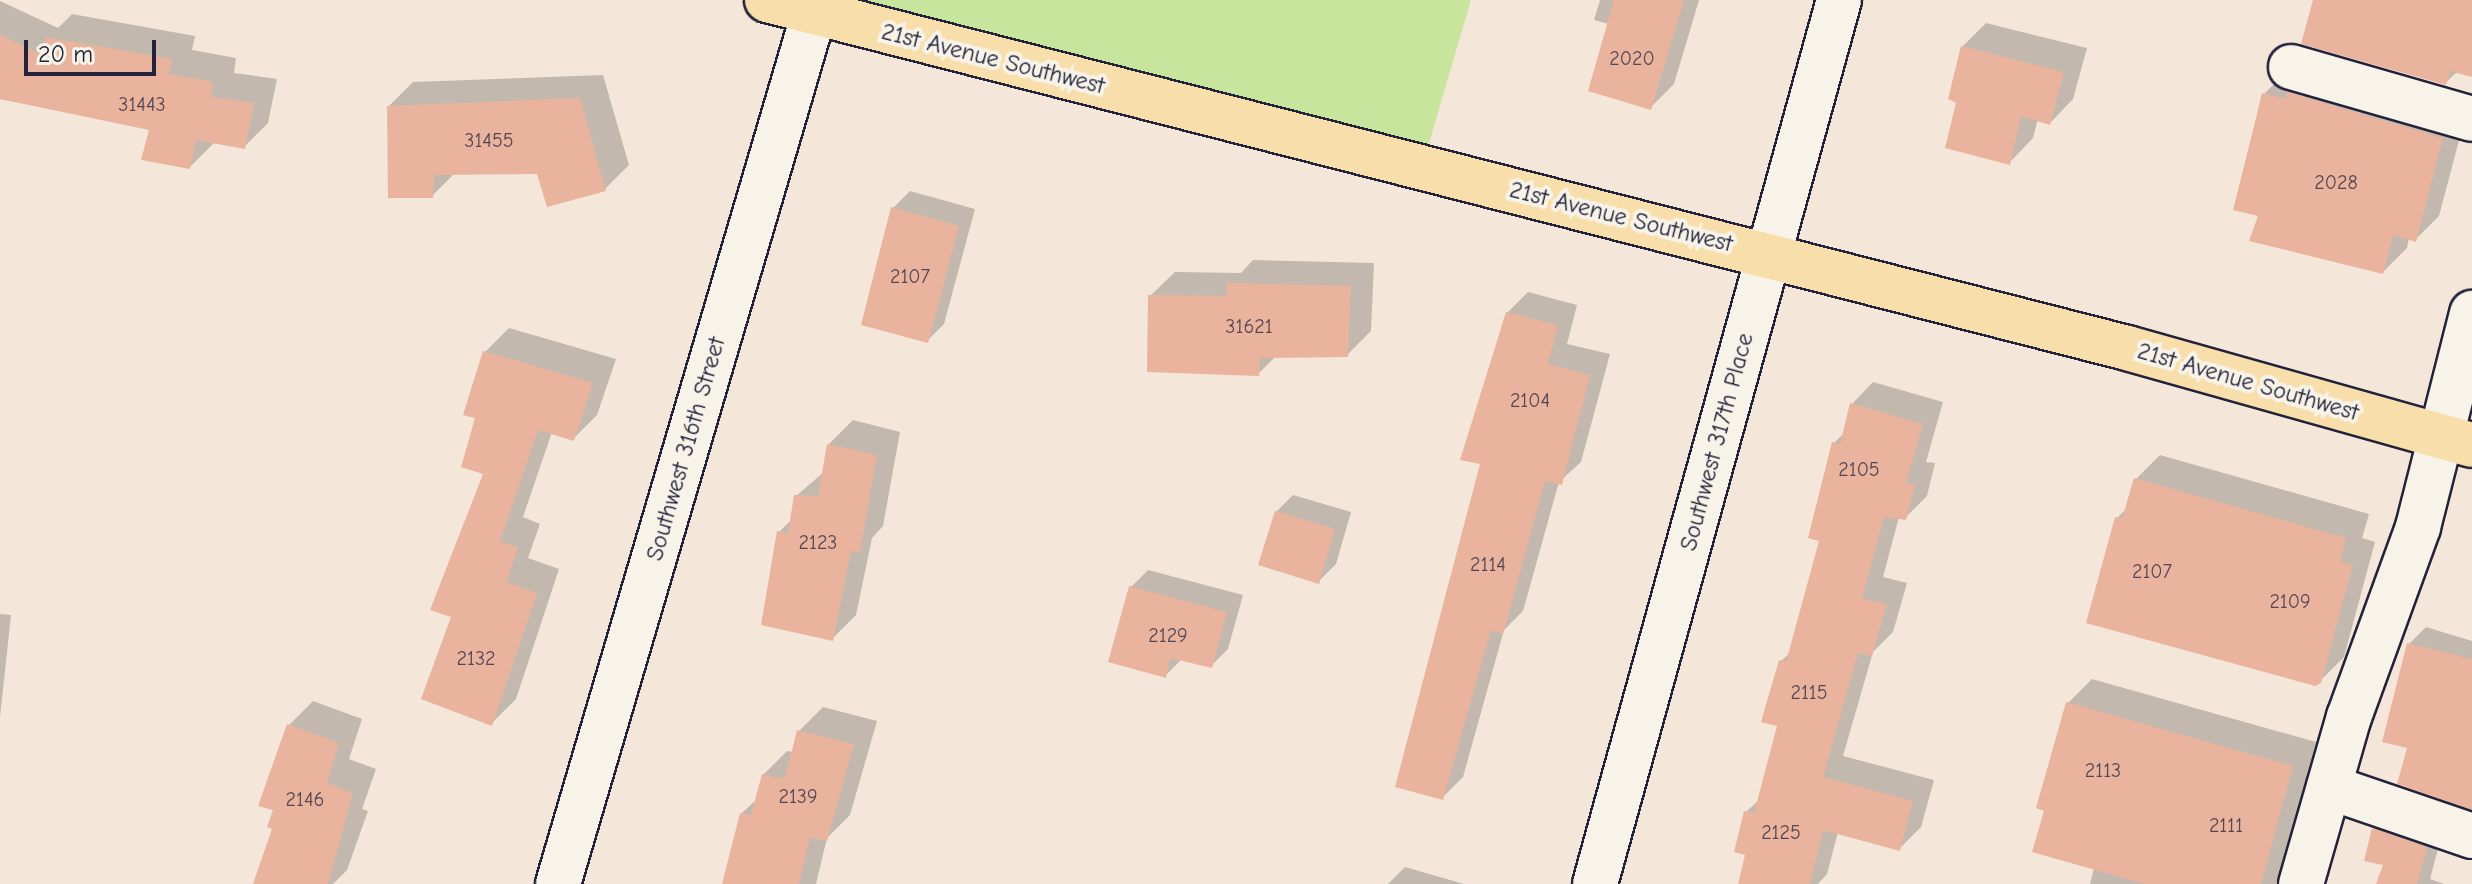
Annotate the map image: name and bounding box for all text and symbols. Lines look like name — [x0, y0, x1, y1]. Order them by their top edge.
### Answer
street label: 21st Avenue Southwest — [879, 17, 1107, 101]
scale bar — [28, 24, 160, 74]
text: 20 m — [38, 40, 93, 68]
house number: 2020 — [1609, 46, 1655, 70]
house number: 31443 — [118, 92, 166, 116]
house number: 31455 — [464, 128, 514, 152]
house number: 2028 — [2314, 170, 2358, 194]
street label: 21st Avenue Southwest — [1507, 175, 1735, 259]
house number: 2107 — [890, 264, 930, 288]
house number: 31621 — [1225, 314, 1273, 338]
street label: Southwest 317th Place — [1674, 330, 1760, 554]
street label: Southwest 316th Street — [640, 334, 732, 564]
street label: 21st Avenue Southwest — [2134, 337, 2362, 427]
house number: 2104 — [1510, 388, 1550, 412]
house number: 2105 — [1838, 457, 1880, 481]
house number: 2123 — [799, 530, 837, 554]
house number: 2114 — [1470, 552, 1506, 576]
house number: 2107 — [2132, 559, 2172, 583]
house number: 2109 — [2269, 589, 2311, 613]
house number: 2129 — [1148, 623, 1188, 647]
house number: 2132 — [457, 646, 495, 670]
house number: 2115 — [1790, 680, 1828, 704]
house number: 2113 — [2085, 758, 2121, 782]
house number: 2139 — [778, 784, 818, 808]
house number: 2146 — [286, 787, 324, 811]
house number: 2111 — [2209, 813, 2243, 837]
house number: 2125 — [1761, 820, 1801, 844]

